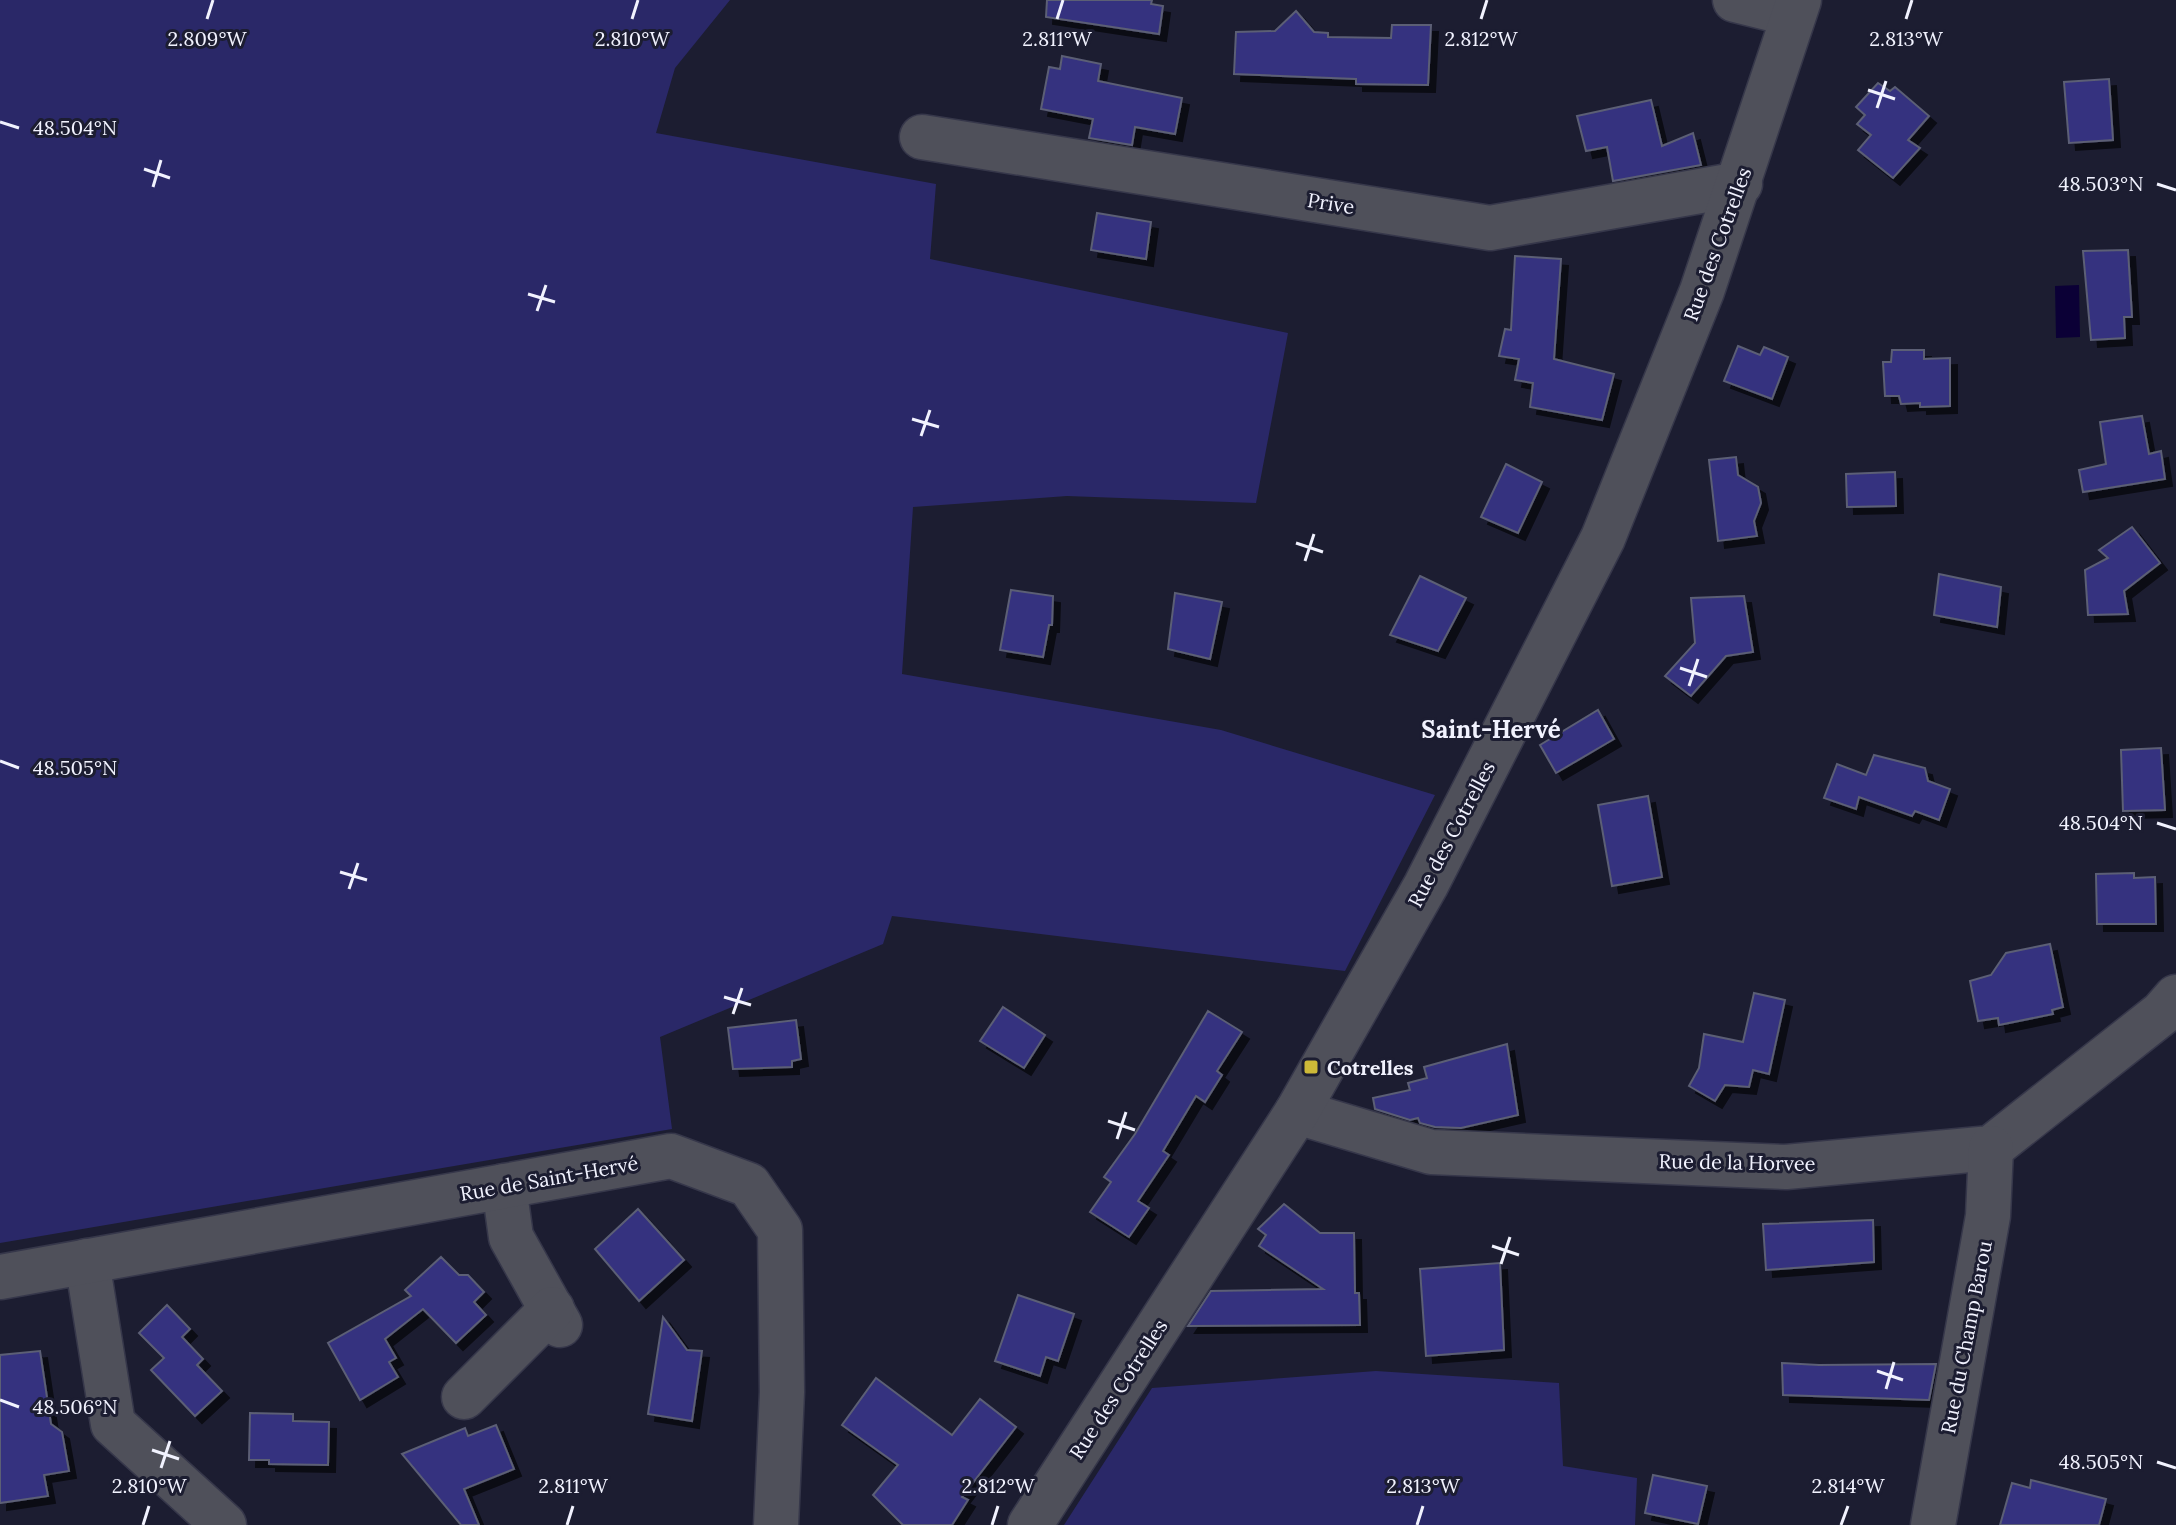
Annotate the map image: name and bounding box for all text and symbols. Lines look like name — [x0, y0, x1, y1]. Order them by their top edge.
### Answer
text: 2.809°W — [168, 26, 248, 51]
text: 2.810°W — [595, 26, 670, 51]
text: 2.811°W — [1022, 26, 1093, 51]
text: 2.812°W — [1445, 26, 1519, 51]
text: 2.813°W — [1869, 26, 1944, 51]
text: 48.504°N — [33, 115, 117, 140]
street label: Rue des Cotrelles — [1678, 164, 1756, 324]
text: 48.503°N — [2059, 171, 2143, 196]
street label: Prive — [1306, 187, 1356, 219]
district label: Saint-Hervé — [1421, 714, 1561, 745]
text: 48.505°N — [33, 755, 117, 780]
street label: Rue des Cotrelles — [1402, 757, 1500, 911]
text: 48.504°N — [2059, 810, 2143, 835]
place label: Cotrelles — [1327, 1055, 1414, 1080]
marker: Cotrelles — [1302, 1058, 1320, 1076]
street label: Rue de la Horvee — [1658, 1148, 1816, 1176]
street label: Rue de Saint-Hervé — [458, 1150, 640, 1206]
street label: Rue du Champ Barou — [1935, 1238, 1997, 1436]
street label: Rue des Cotrelles — [1063, 1314, 1173, 1464]
text: 48.506°N — [32, 1394, 118, 1419]
text: 48.505°N — [2059, 1449, 2143, 1474]
text: 2.810°W — [112, 1473, 187, 1498]
text: 2.811°W — [538, 1473, 609, 1498]
text: 2.812°W — [962, 1473, 1036, 1498]
text: 2.813°W — [1386, 1473, 1461, 1498]
text: 2.814°W — [1812, 1473, 1885, 1498]

